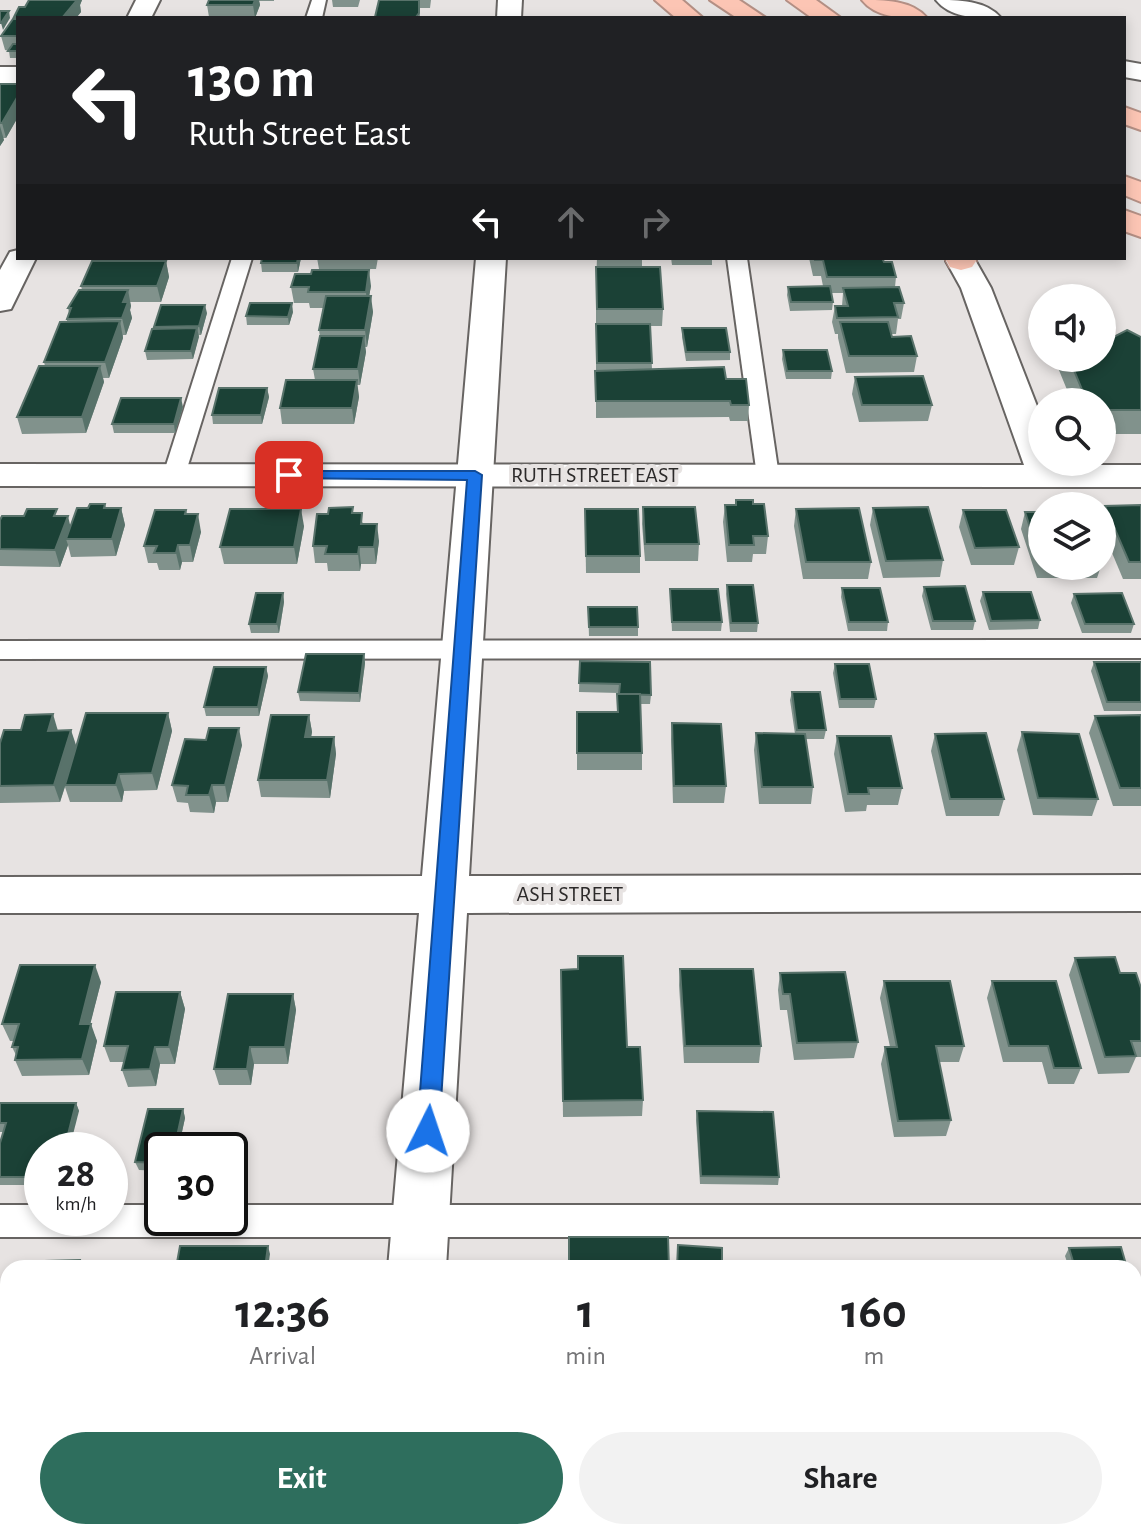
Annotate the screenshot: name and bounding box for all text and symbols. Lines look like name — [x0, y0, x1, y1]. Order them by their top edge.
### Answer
icon: left — [56, 48, 160, 152]
text: 130 m — [188, 51, 315, 107]
text: Ruth Street East — [188, 116, 411, 152]
icon: left — [465, 200, 509, 244]
icon: ahead — [549, 200, 593, 244]
icon: right — [633, 200, 677, 244]
map controls — [1028, 284, 1116, 580]
button: sound — [1028, 284, 1116, 372]
button: search — [1028, 388, 1116, 476]
pin — [255, 441, 323, 509]
icon: arrive — [267, 453, 311, 497]
street label: RUTH STREET EAST — [511, 464, 679, 486]
button: layers — [1028, 492, 1116, 580]
street label: ASH STREET — [517, 883, 624, 905]
position arrow — [386, 1089, 470, 1173]
speed limit sign: 30 — [144, 1132, 248, 1236]
text: 28 — [57, 1154, 95, 1194]
text: km/h — [55, 1194, 97, 1214]
text: 12:36 — [235, 1289, 330, 1337]
text: 1 — [577, 1289, 594, 1337]
text: 160 — [841, 1289, 907, 1337]
text: Arrival — [249, 1343, 316, 1369]
text: min — [565, 1343, 606, 1369]
text: m — [864, 1343, 884, 1369]
button: Exit — [40, 1432, 563, 1524]
button: Share — [579, 1432, 1102, 1524]

